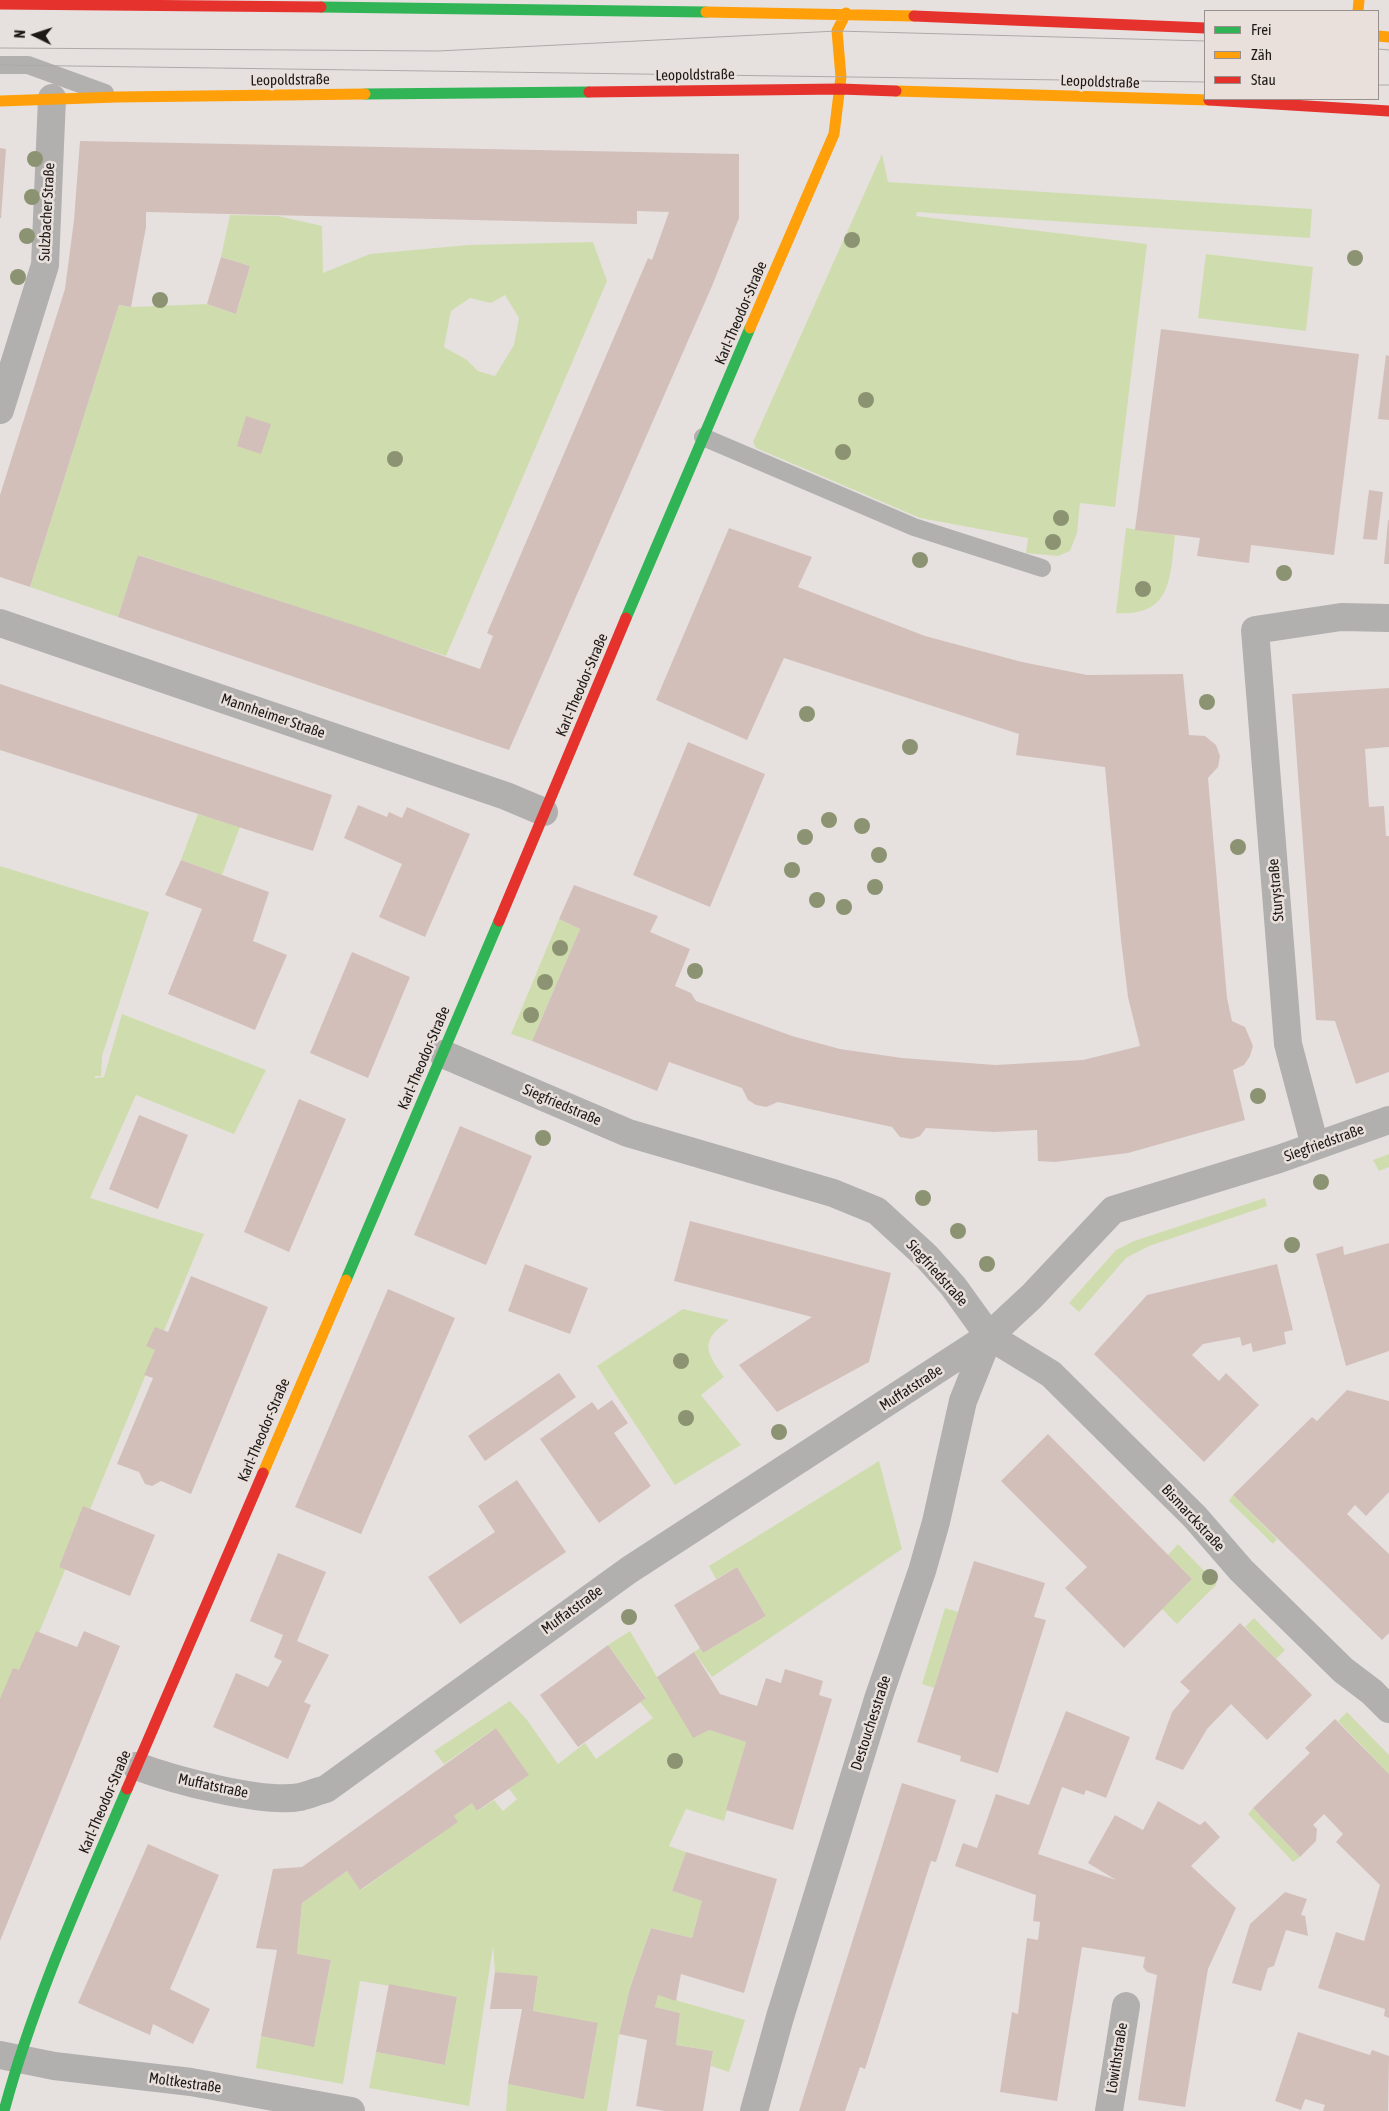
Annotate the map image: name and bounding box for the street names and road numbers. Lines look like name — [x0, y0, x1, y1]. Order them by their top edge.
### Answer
street label: Leopoldstraße — [655, 65, 735, 85]
street label: Leopoldstraße — [250, 70, 330, 90]
street label: Leopoldstraße — [1060, 72, 1140, 92]
street label: Sulzbacher Straße — [35, 162, 59, 262]
street label: Karl-Theodor-Straße — [711, 259, 771, 367]
street label: Karl-Theodor-Straße — [552, 631, 612, 739]
street label: Mannheimer Straße — [219, 690, 327, 742]
street label: Sturystraße — [1264, 858, 1288, 922]
street label: Karl-Theodor-Straße — [394, 1004, 454, 1112]
street label: Siegfriedstraße — [520, 1080, 604, 1130]
street label: Siegfriedstraße — [1282, 1120, 1366, 1166]
street label: Siegfriedstraße — [902, 1236, 972, 1310]
street label: Muffatstraße — [876, 1361, 946, 1415]
street label: Karl-Theodor-Straße — [234, 1376, 294, 1484]
street label: Bismarckstraße — [1158, 1481, 1228, 1555]
street label: Muffatstraße — [538, 1582, 606, 1638]
street label: Destouchesstraße — [847, 1673, 895, 1773]
street label: Karl-Theodor-Straße — [75, 1748, 135, 1856]
street label: Muffatstraße — [176, 1770, 250, 1802]
street label: Löwithstraße — [1103, 2021, 1131, 2095]
street label: Moltkestraße — [148, 2069, 222, 2097]

